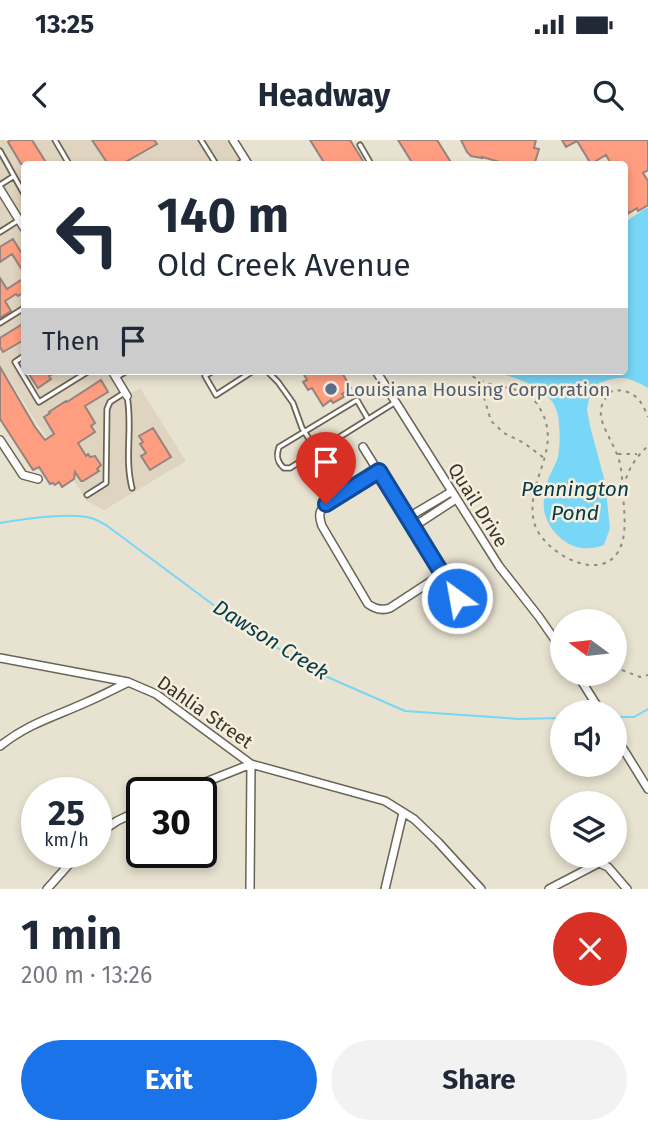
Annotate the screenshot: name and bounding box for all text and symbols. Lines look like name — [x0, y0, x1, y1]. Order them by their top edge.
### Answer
text: 13:25 — [35, 9, 94, 40]
icon: back — [21, 76, 59, 114]
text: Headway — [258, 76, 390, 114]
icon: search — [589, 76, 627, 114]
text: 140 m — [157, 186, 289, 245]
icon: left — [42, 189, 133, 280]
text: Old Creek Avenue — [157, 246, 411, 284]
icon: arrive — [114, 322, 152, 360]
text: Then — [42, 326, 100, 357]
place label: Louisiana Housing Corporation — [345, 378, 610, 401]
marker: Louisiana Housing Corporation — [323, 381, 339, 397]
pin — [296, 432, 356, 504]
icon: arrive — [307, 443, 345, 481]
street label: Quail Drive — [443, 459, 513, 551]
water label: Pennington Pond — [521, 476, 629, 526]
position arrow — [420, 561, 494, 635]
water label: Dawson Creek — [208, 594, 334, 686]
north arrow — [550, 609, 626, 686]
map controls — [550, 609, 627, 868]
street label: Dahlia Street — [153, 671, 257, 753]
button: sound — [550, 700, 627, 777]
speed limit sign: 30 — [126, 777, 217, 868]
button: layers — [550, 791, 627, 868]
text: 25 — [48, 792, 85, 834]
text: km/h — [44, 829, 89, 851]
text: 1 min — [21, 910, 122, 960]
button: close — [553, 912, 627, 986]
text: 200 m · 13:26 — [21, 961, 152, 989]
button: Exit — [21, 1040, 317, 1120]
button: Share — [331, 1040, 627, 1120]

